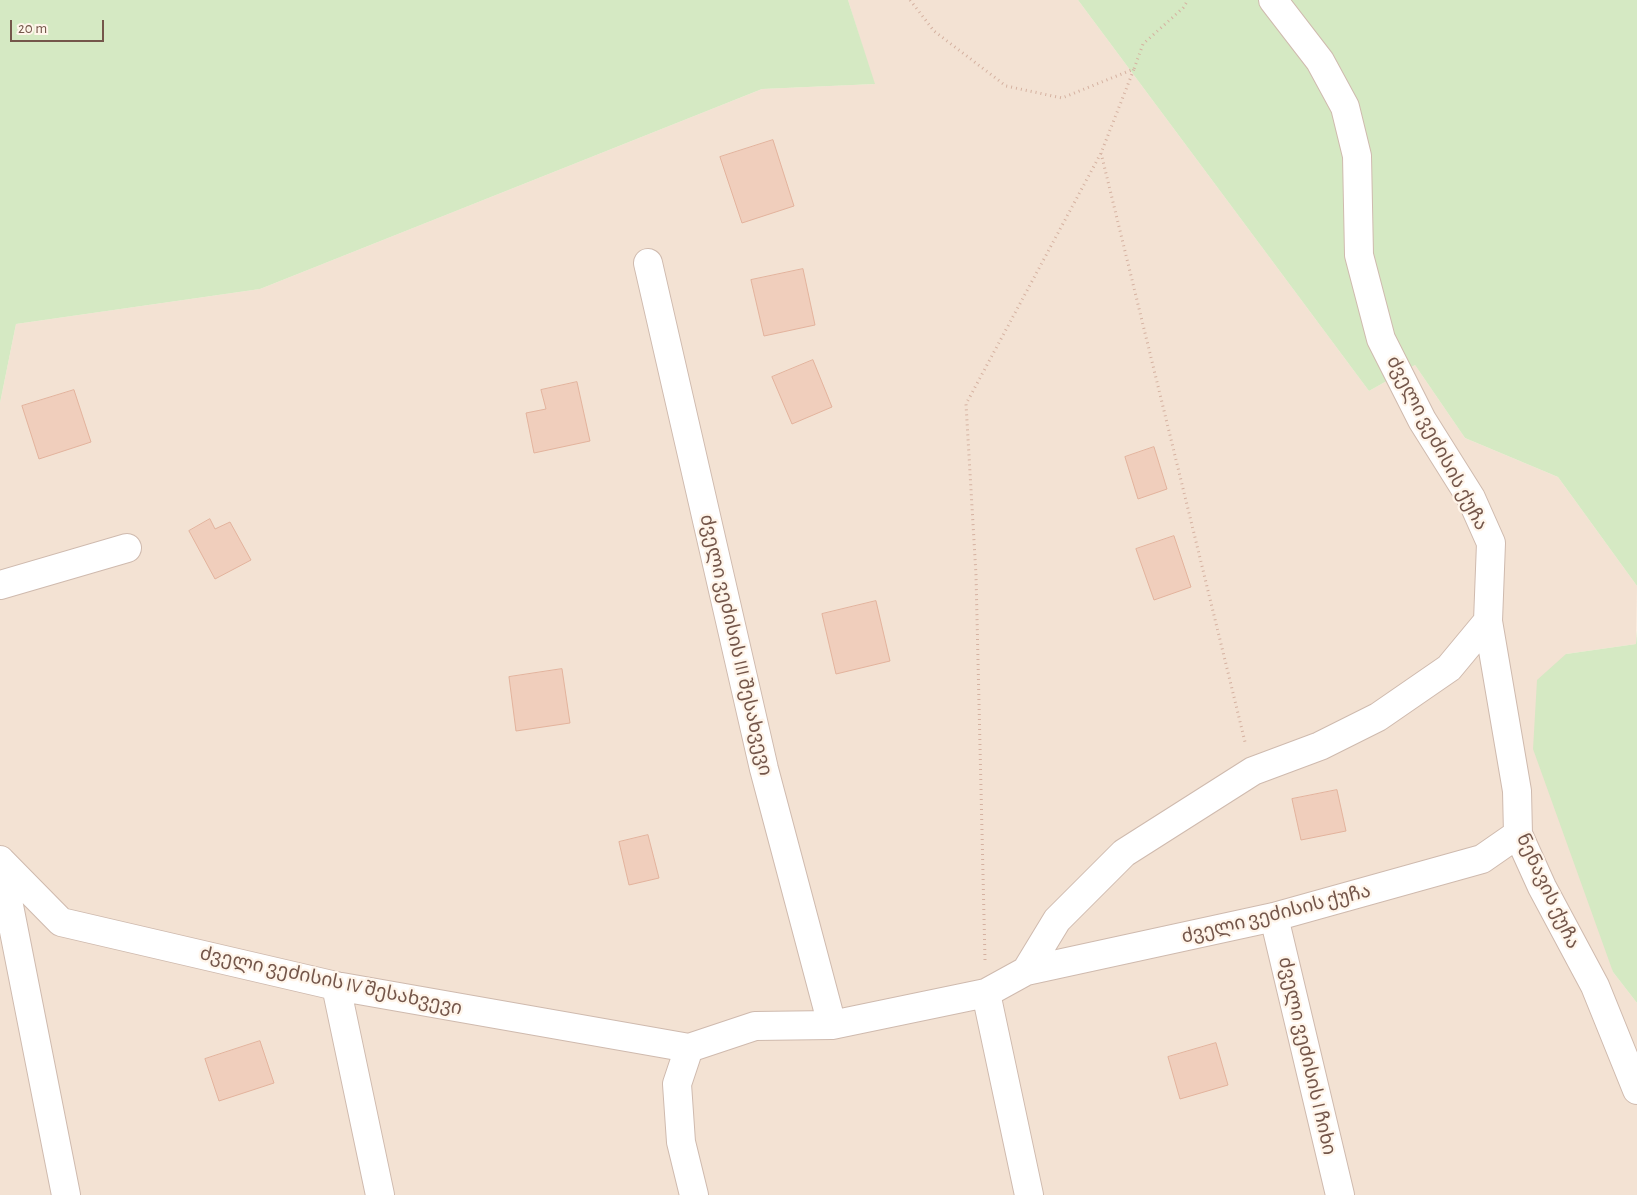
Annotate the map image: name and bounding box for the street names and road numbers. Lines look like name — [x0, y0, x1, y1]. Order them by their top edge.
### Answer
street label: ძველი ვეძისის ქუჩა — [1381, 352, 1493, 534]
street label: ძველი ვეძისის III შესახვევი — [695, 512, 777, 778]
street label: ნენავის ქუჩა — [1511, 830, 1585, 952]
street label: ძველი ვეძისის ქუჩა — [1179, 879, 1373, 949]
street label: ძველი ვეძისის IV შესახვევი — [198, 942, 464, 1020]
street label: ძველი ვეძისის I ჩიხი — [1273, 955, 1341, 1157]

